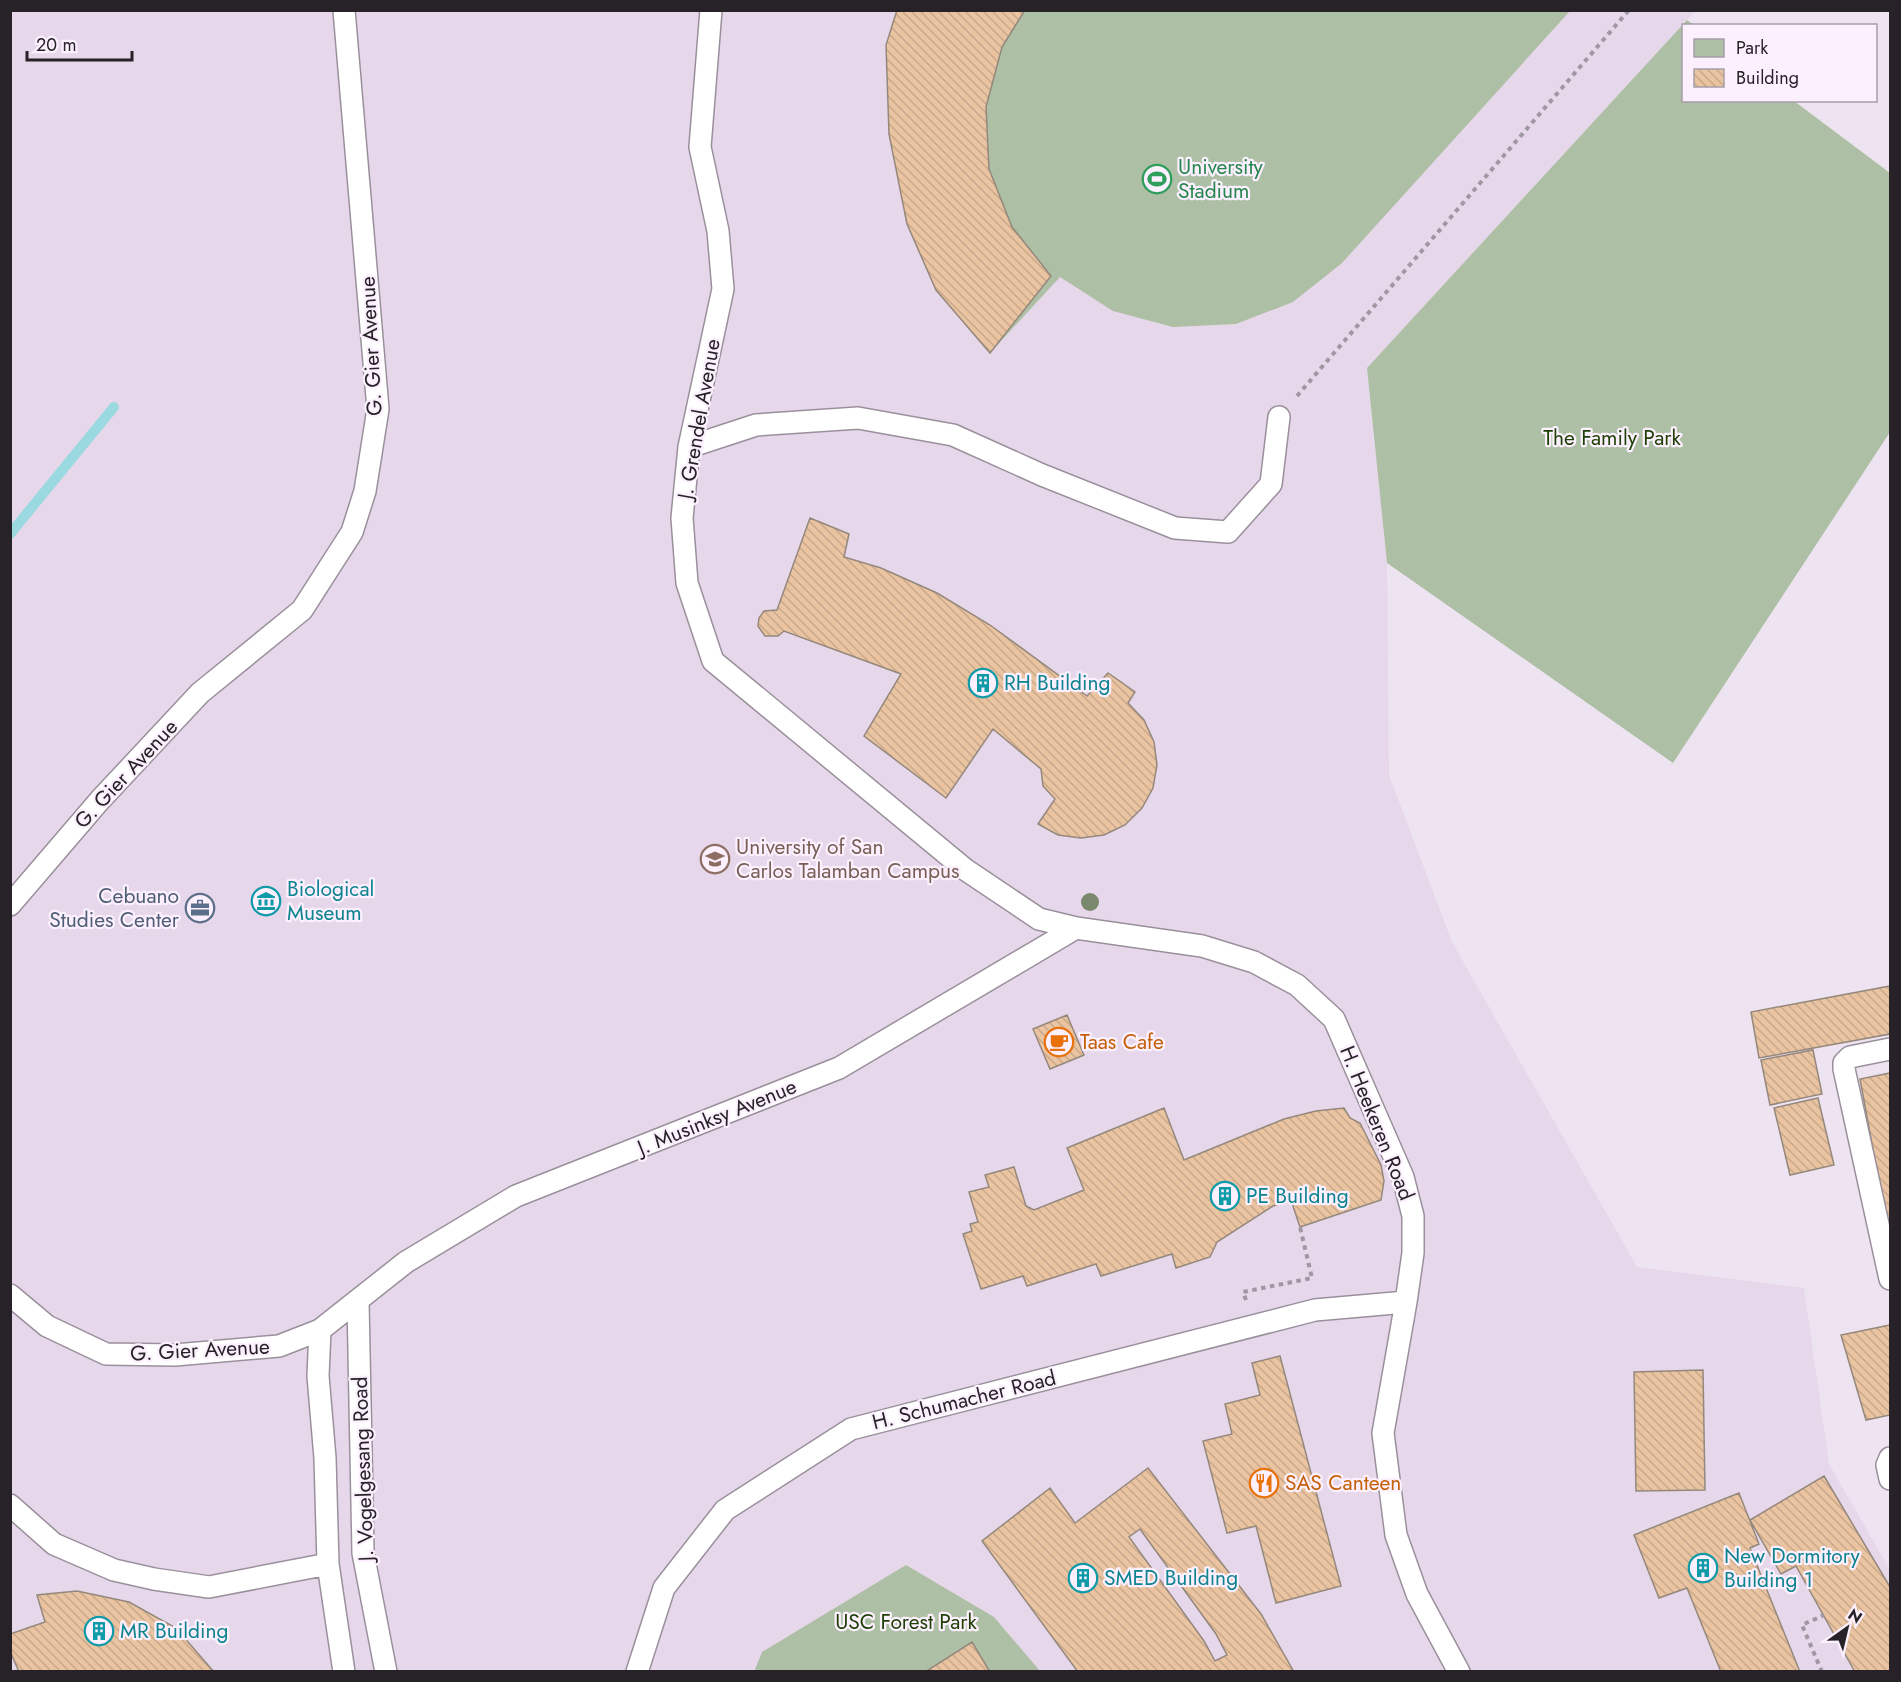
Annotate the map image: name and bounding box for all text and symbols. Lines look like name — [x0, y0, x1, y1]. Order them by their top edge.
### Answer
scale bar — [27, 24, 132, 62]
legend — [1682, 24, 1877, 102]
text: 20 m — [36, 32, 76, 58]
text: Park — [1736, 35, 1768, 61]
text: Building — [1736, 65, 1799, 91]
place label: University Stadium — [1178, 152, 1264, 206]
sports icon: University Stadium — [1141, 163, 1173, 195]
street label: G. Gier Avenue — [352, 275, 390, 417]
street label: J. Grendel Avenue — [670, 336, 728, 504]
park label: The Family Park — [1543, 423, 1682, 453]
building icon: RH Building — [967, 667, 999, 699]
place label: RH Building — [1004, 668, 1111, 698]
street label: G. Gier Avenue — [67, 713, 185, 835]
place label: University of San Carlos Talamban Campus — [736, 832, 960, 886]
school or university icon: University of San Carlos Talamban Campus — [699, 843, 731, 875]
place label: Biological Museum — [287, 874, 374, 928]
place label: Cebuano Studies Center — [49, 881, 180, 935]
museum icon: Biological Museum — [250, 885, 282, 917]
office icon: Cebuano Studies Center — [184, 892, 216, 924]
cafe icon: Taas Cafe — [1043, 1026, 1075, 1058]
place label: Taas Cafe — [1080, 1027, 1164, 1057]
street label: H. Heekeren Road — [1332, 1041, 1422, 1205]
street label: J. Musinksy Avenue — [630, 1071, 801, 1164]
building icon: PE Building — [1209, 1180, 1241, 1212]
place label: PE Building — [1246, 1181, 1349, 1211]
street label: G. Gier Avenue — [129, 1331, 271, 1369]
street label: H. Schumacher Road — [869, 1363, 1059, 1437]
street label: J. Vogelgesang Road — [345, 1376, 381, 1565]
restaurant icon: SAS Canteen — [1248, 1467, 1280, 1499]
place label: SAS Canteen — [1285, 1468, 1401, 1498]
place label: New Dormitory Building 1 — [1724, 1541, 1860, 1595]
building icon: New Dormitory Building 1 — [1687, 1552, 1719, 1584]
building icon: SMED Building — [1067, 1562, 1099, 1594]
place label: SMED Building — [1104, 1563, 1238, 1593]
north arrow — [1817, 1598, 1877, 1658]
text: N — [1843, 1603, 1867, 1629]
park label: USC Forest Park — [835, 1607, 978, 1637]
building icon: MR Building — [83, 1615, 115, 1647]
place label: MR Building — [120, 1616, 229, 1646]

